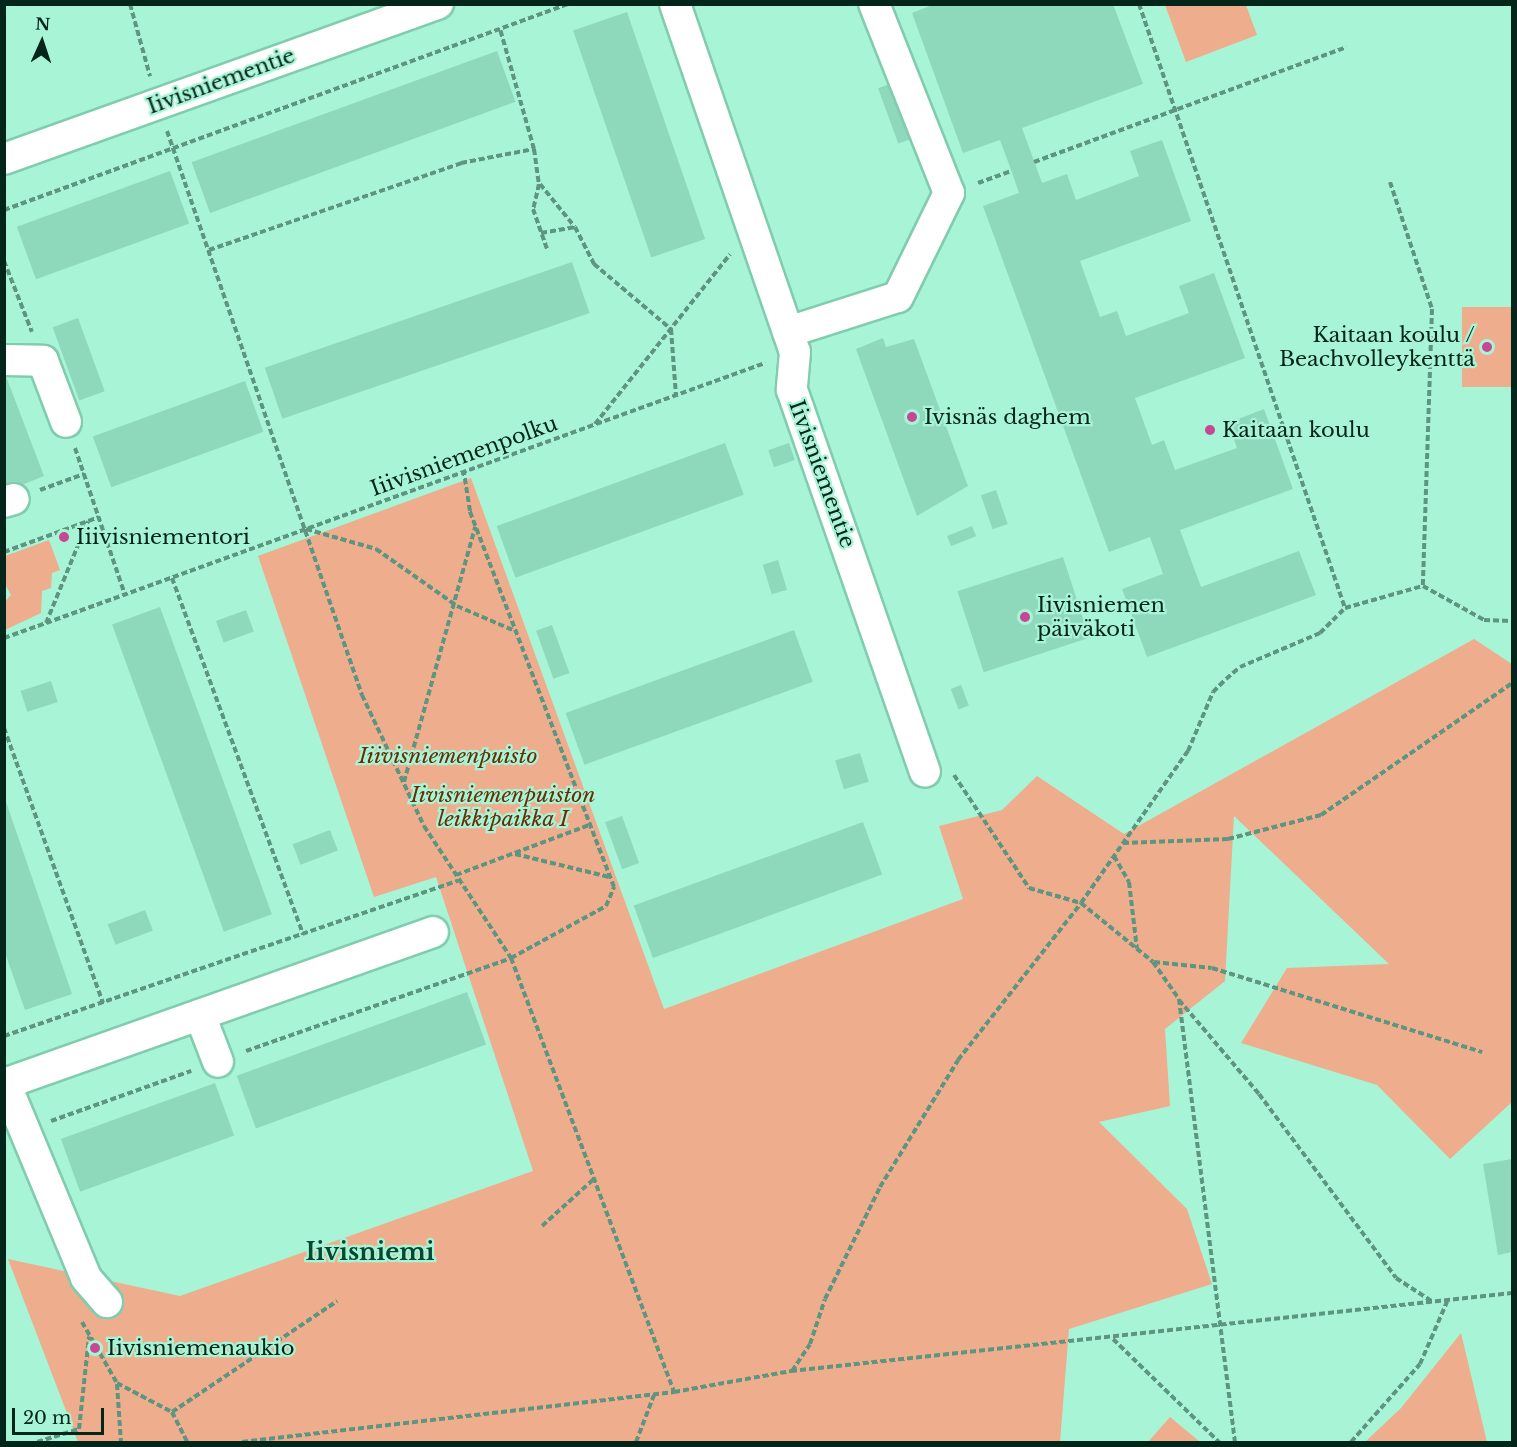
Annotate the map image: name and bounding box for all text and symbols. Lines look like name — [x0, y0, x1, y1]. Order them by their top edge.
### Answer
north arrow — [12, 12, 72, 72]
text: N — [35, 14, 51, 34]
street label: Iivisniementie — [144, 43, 298, 119]
place label: Kaitaan koulu / Beachvolleykenttä — [1279, 322, 1475, 372]
marker: Kaitaan koulu / Beachvolleykenttä — [1480, 340, 1494, 354]
street label: Iivisniementie — [784, 397, 860, 551]
place label: Ivisnäs daghem — [924, 404, 1091, 430]
street label: Iiivisniemenpolku — [367, 410, 561, 502]
marker: Ivisnäs daghem — [905, 410, 919, 424]
place label: Kaitaan koulu — [1222, 417, 1370, 443]
marker: Kaitaan koulu — [1203, 423, 1217, 437]
place label: Iiivisniementori — [76, 524, 250, 550]
marker: Iiivisniementori — [57, 530, 71, 544]
place label: Iivisniemen päiväkoti — [1037, 592, 1165, 642]
marker: Iivisniemen päiväkoti — [1018, 610, 1032, 624]
park label: Iiivisniemenpuisto — [358, 743, 538, 769]
park label: Iivisniemenpuiston leikkipaikka I — [411, 782, 595, 832]
district label: Iivisniemi — [306, 1238, 434, 1266]
place label: Iivisniemenaukio — [107, 1335, 295, 1361]
marker: Iivisniemenaukio — [88, 1341, 102, 1355]
scale bar — [15, 1396, 106, 1434]
text: 20 m — [23, 1407, 71, 1429]

